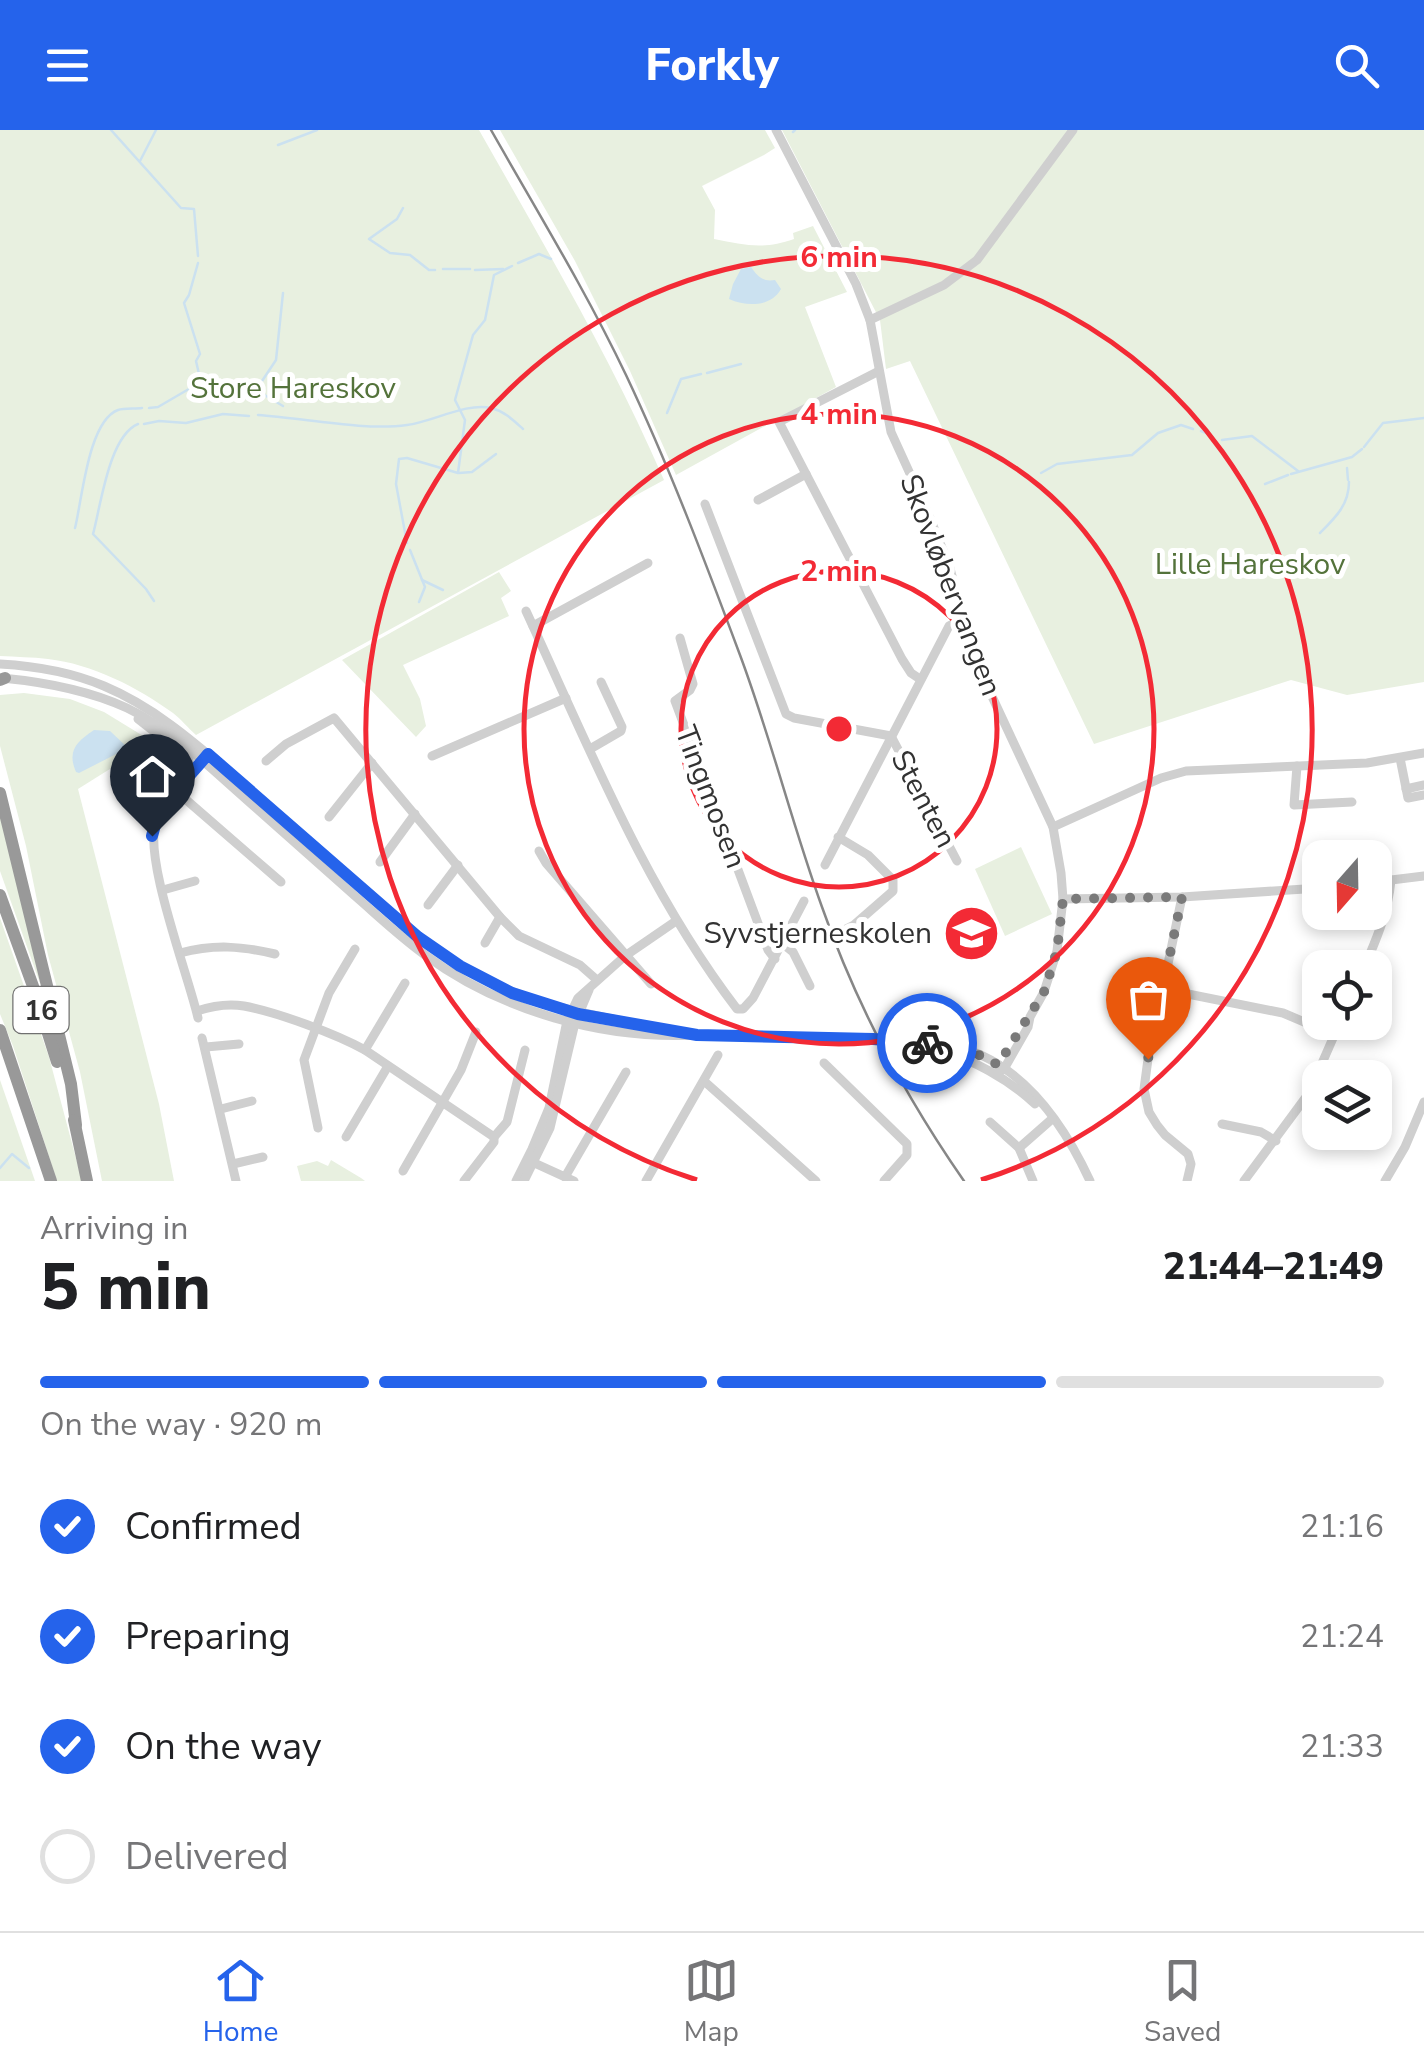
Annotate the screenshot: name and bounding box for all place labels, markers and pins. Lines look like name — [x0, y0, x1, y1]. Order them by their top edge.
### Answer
centre of rings — [821, 711, 857, 747]
pin — [110, 734, 195, 837]
school or university icon: Syvstjerneskolen — [941, 903, 1001, 963]
place label: Syvstjerneskolen — [704, 913, 932, 954]
pin — [1106, 957, 1191, 1060]

